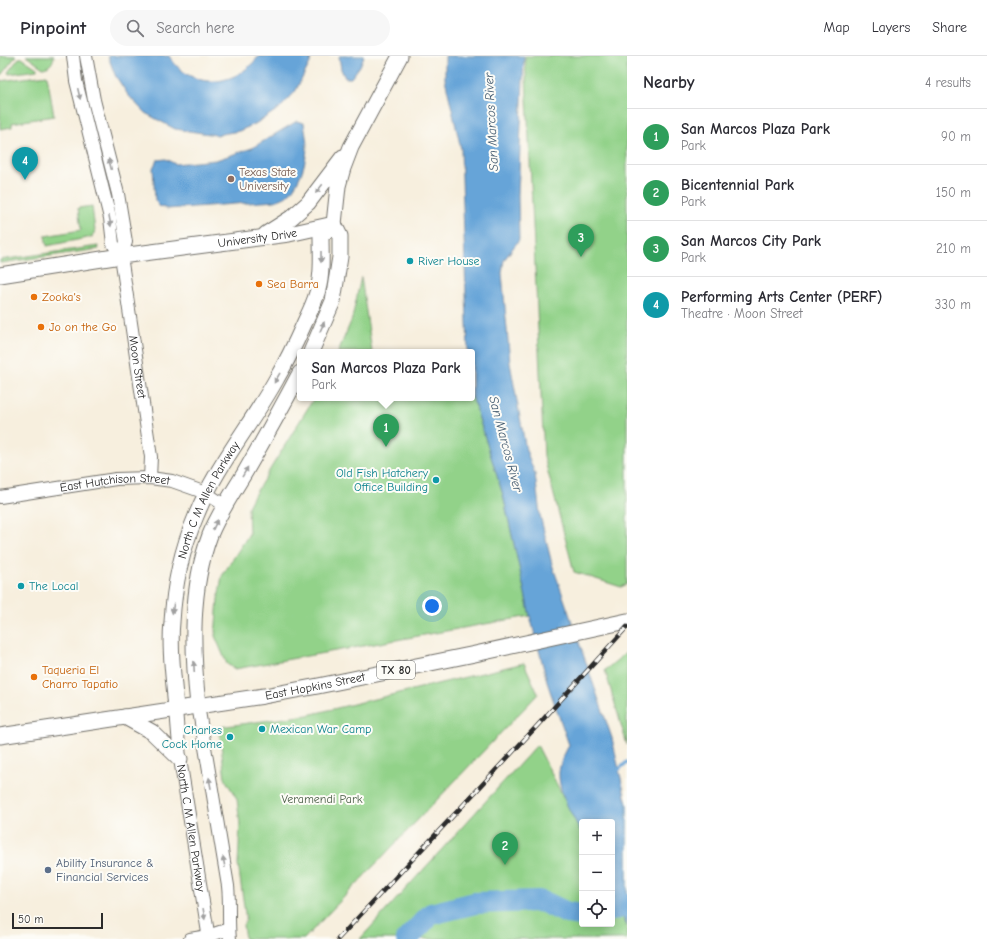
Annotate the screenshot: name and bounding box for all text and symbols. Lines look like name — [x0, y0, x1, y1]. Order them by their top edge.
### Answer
search box — [110, 10, 390, 46]
text: Pinpoint — [20, 17, 86, 39]
icon: search — [124, 17, 146, 39]
text: Search here — [156, 19, 234, 37]
text: Map — [823, 19, 850, 36]
text: Layers — [872, 19, 910, 36]
text: Share — [932, 19, 967, 36]
water label: San Marcos River — [481, 72, 501, 172]
text: Nearby — [643, 73, 694, 92]
text: 4 results — [925, 75, 971, 90]
one-way arrow — [77, 88, 83, 101]
text: San Marcos Plaza Park — [681, 120, 830, 138]
text: 1 — [653, 129, 659, 144]
text: 90 m — [941, 129, 971, 144]
text: Park — [681, 138, 706, 153]
pin: 4 — [12, 147, 38, 180]
one-way arrow — [107, 157, 113, 169]
place label: Texas State University — [239, 165, 296, 193]
marker: Texas State University — [226, 174, 236, 184]
text: Bicentennial Park — [681, 176, 794, 194]
one-way arrow — [314, 184, 323, 195]
text: 2 — [653, 185, 659, 200]
text: 150 m — [936, 185, 971, 200]
text: Park — [681, 194, 706, 209]
one-way arrow — [107, 215, 113, 227]
pin: 3 — [568, 224, 594, 257]
street label: University Drive — [217, 225, 298, 250]
text: San Marcos City Park — [681, 232, 821, 250]
text: 3 — [653, 241, 659, 256]
text: 210 m — [936, 241, 971, 256]
text: Park — [681, 250, 706, 265]
one-way arrow — [318, 251, 324, 264]
place label: River House — [418, 254, 480, 268]
marker: River House — [405, 256, 415, 266]
place label: Sea Barra — [267, 277, 319, 291]
marker: Sea Barra — [254, 279, 264, 289]
text: Performing Arts Center (PERF) — [681, 288, 882, 306]
place label: Zooka's — [42, 290, 81, 304]
marker: Zooka's — [29, 292, 39, 302]
text: 4 — [653, 297, 659, 312]
text: 330 m — [935, 297, 971, 312]
text: Theatre · Moon Street — [681, 306, 803, 321]
place label: Jo on the Go — [49, 320, 117, 334]
one-way arrow — [319, 321, 325, 332]
marker: Jo on the Go — [36, 322, 46, 332]
street label: Moon Street — [126, 334, 149, 400]
popup — [297, 349, 475, 401]
text: San Marcos Plaza Park — [312, 359, 460, 377]
one-way arrow — [274, 372, 281, 384]
text: Park — [312, 377, 336, 392]
water label: San Marcos River — [486, 395, 526, 494]
pin: 1 — [373, 414, 399, 447]
street label: North C M Allen Parkway — [175, 438, 243, 560]
one-way arrow — [242, 466, 249, 478]
place label: Old Fish Hatchery Office Building — [336, 466, 429, 494]
street label: East Hutchison Street — [59, 471, 171, 495]
marker: Old Fish Hatchery Office Building — [431, 475, 441, 485]
one-way arrow — [212, 520, 218, 531]
place label: The Local — [29, 579, 78, 593]
marker: The Local — [16, 581, 26, 591]
your location — [422, 596, 442, 616]
one-way arrow — [170, 602, 176, 614]
one-way arrow — [191, 661, 198, 673]
road number: TX 80 — [377, 661, 415, 679]
place label: Taqueria El Charro Tapatio — [42, 663, 118, 691]
street label: East Hopkins Street — [264, 669, 367, 703]
marker: Taqueria El Charro Tapatio — [29, 672, 39, 682]
place label: Mexican War Camp — [270, 722, 372, 736]
place label: Charles Cock Home — [162, 723, 222, 751]
marker: Mexican War Camp — [257, 724, 267, 734]
marker: Charles Cock Home — [225, 732, 235, 742]
street label: North C M Allen Parkway — [174, 763, 208, 893]
one-way arrow — [207, 777, 213, 789]
park label: Veramendi Park — [281, 792, 363, 806]
map controls — [579, 819, 615, 927]
button: + — [579, 819, 615, 855]
pin: 2 — [492, 832, 518, 865]
button: − — [579, 855, 615, 891]
place label: Ability Insurance & Financial Services — [56, 856, 154, 884]
one-way arrow — [221, 856, 227, 868]
marker: Ability Insurance & Financial Services — [43, 865, 53, 875]
button: locate — [579, 891, 615, 927]
one-way arrow — [201, 908, 207, 920]
scale bar — [12, 911, 103, 930]
text: 50 m — [18, 913, 43, 926]

